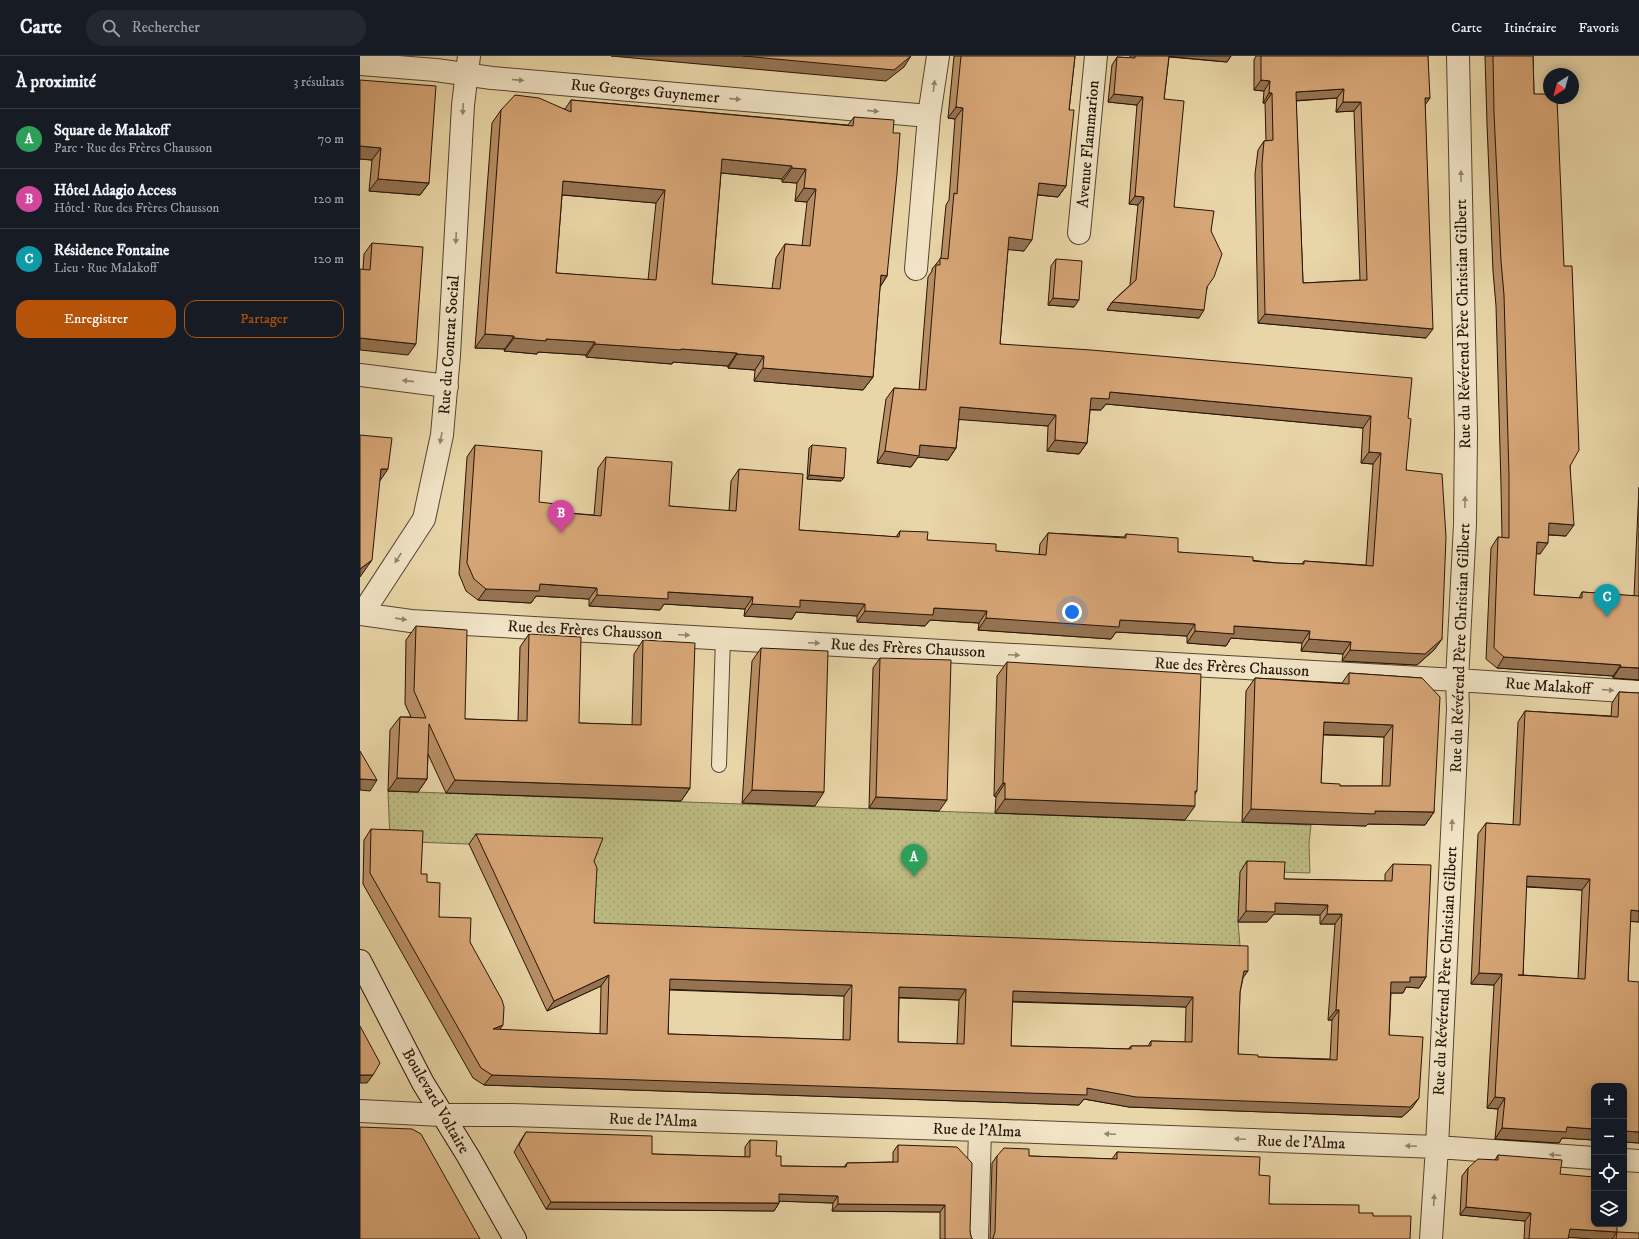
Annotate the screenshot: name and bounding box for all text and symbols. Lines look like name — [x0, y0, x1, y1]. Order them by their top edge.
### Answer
search box — [86, 10, 366, 46]
text: Carte — [20, 16, 62, 39]
icon: search — [100, 17, 122, 39]
text: Rechercher — [132, 18, 200, 37]
text: Carte — [1451, 19, 1482, 37]
text: Itinéraire — [1504, 19, 1557, 37]
text: Favoris — [1579, 19, 1619, 37]
north arrow — [1543, 68, 1579, 104]
text: À proximité — [16, 71, 96, 93]
text: 3 résultats — [293, 74, 344, 90]
street label: Rue Georges Guynemer — [570, 75, 720, 107]
one-way arrow — [512, 77, 524, 84]
street label: Avenue Flammarion — [1072, 79, 1104, 209]
one-way arrow — [931, 80, 937, 92]
one-way arrow — [729, 96, 741, 102]
one-way arrow — [460, 103, 467, 115]
one-way arrow — [866, 108, 879, 114]
text: Square de Malakoff — [54, 121, 169, 140]
text: A — [25, 131, 33, 147]
text: 70 m — [318, 131, 344, 147]
text: Parc · Rue des Frères Chausson — [54, 140, 212, 156]
one-way arrow — [1457, 170, 1464, 182]
text: Hôtel Adagio Access — [54, 181, 176, 200]
text: B — [25, 191, 33, 207]
text: 120 m — [313, 191, 344, 207]
street label: Rue du Révérend Père Christian Gilbert — [1451, 199, 1475, 449]
text: Hôtel · Rue des Frères Chausson — [54, 200, 219, 216]
one-way arrow — [452, 232, 459, 244]
text: Résidence Fontaine — [54, 241, 169, 260]
text: C — [25, 251, 33, 267]
text: 120 m — [313, 251, 344, 267]
text: Lieu · Rue Malakoff — [54, 260, 157, 276]
street label: Rue du Contrat Social — [434, 275, 464, 415]
button: Enregistrer — [16, 300, 176, 338]
button: Partager — [184, 300, 344, 338]
one-way arrow — [402, 377, 414, 384]
one-way arrow — [438, 432, 444, 444]
one-way arrow — [1462, 495, 1468, 508]
pin: B — [548, 500, 574, 533]
street label: Rue du Révérend Père Christian Gilbert — [1446, 523, 1474, 773]
one-way arrow — [394, 553, 402, 563]
pin: C — [1594, 584, 1620, 617]
your location — [1062, 602, 1082, 622]
one-way arrow — [395, 616, 407, 622]
street label: Rue des Frères Chausson — [507, 616, 664, 644]
one-way arrow — [678, 632, 690, 639]
street label: Rue des Frères Chausson — [830, 634, 987, 662]
one-way arrow — [808, 640, 821, 646]
one-way arrow — [1008, 651, 1020, 658]
street label: Rue des Frères Chausson — [1154, 653, 1311, 681]
street label: Rue Malakoff — [1504, 673, 1595, 699]
one-way arrow — [1602, 687, 1614, 694]
one-way arrow — [1449, 818, 1455, 831]
pin: A — [901, 844, 927, 877]
street label: Rue du Révérend Père Christian Gilbert — [1428, 846, 1462, 1096]
street label: Boulevard Voltaire — [398, 1045, 474, 1158]
map controls — [1591, 1083, 1627, 1227]
button: + — [1591, 1083, 1627, 1119]
street label: Rue de l'Alma — [608, 1108, 698, 1132]
street label: Rue de l'Alma — [932, 1118, 1022, 1142]
button: − — [1591, 1119, 1627, 1155]
street label: Rue de l'Alma — [1256, 1130, 1346, 1154]
one-way arrow — [1104, 1131, 1116, 1138]
one-way arrow — [1234, 1136, 1246, 1143]
one-way arrow — [1405, 1142, 1417, 1149]
one-way arrow — [1549, 1151, 1561, 1158]
button: locate — [1591, 1155, 1627, 1191]
button: layers — [1591, 1191, 1627, 1227]
one-way arrow — [1430, 1194, 1437, 1206]

